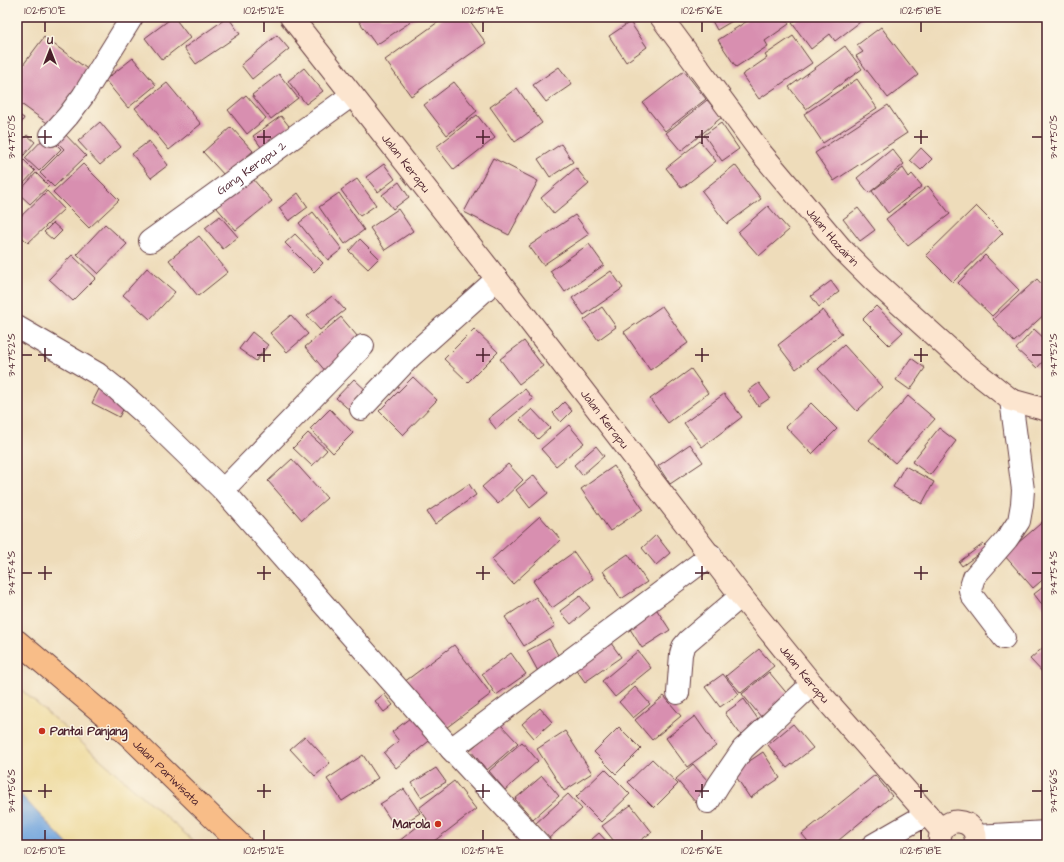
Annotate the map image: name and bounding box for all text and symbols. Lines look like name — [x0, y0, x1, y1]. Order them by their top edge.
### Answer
text: 102°15'10"E — [24, 4, 66, 18]
text: 102°15'12"E — [244, 4, 284, 18]
text: 102°15'14"E — [462, 4, 504, 18]
text: 102°15'16"E — [681, 4, 723, 18]
text: 102°15'18"E — [900, 4, 942, 18]
north arrow — [30, 30, 70, 70]
text: U — [46, 33, 53, 48]
text: 3°47'50"S — [5, 114, 19, 159]
text: 3°47'50"S — [1047, 114, 1061, 159]
street label: Jalan Kerapu — [377, 130, 434, 196]
street label: Gang Kerapu 2 — [213, 137, 290, 199]
street label: Jalan Hazairin — [802, 204, 863, 270]
text: 3°47'52"S — [5, 333, 19, 377]
text: 3°47'52"S — [1047, 333, 1061, 377]
street label: Jalan Kerapu — [577, 386, 633, 452]
text: 3°47'54"S — [5, 550, 19, 595]
text: 3°47'54"S — [1047, 550, 1061, 595]
street label: Jalan Kerapu — [775, 642, 834, 707]
place label: Pantai Panjang — [50, 723, 128, 742]
marker: Pantai Panjang — [37, 726, 47, 736]
street label: Jalan Pariwisata — [129, 736, 204, 809]
text: 3°47'56"S — [5, 768, 19, 813]
text: 3°47'56"S — [1047, 768, 1061, 813]
place label: Marola — [393, 816, 431, 833]
marker: Marola — [433, 819, 443, 829]
text: 102°15'10"E — [24, 844, 66, 858]
text: 102°15'12"E — [244, 844, 284, 858]
text: 102°15'14"E — [462, 844, 504, 858]
text: 102°15'16"E — [681, 844, 723, 858]
text: 102°15'18"E — [900, 844, 942, 858]

